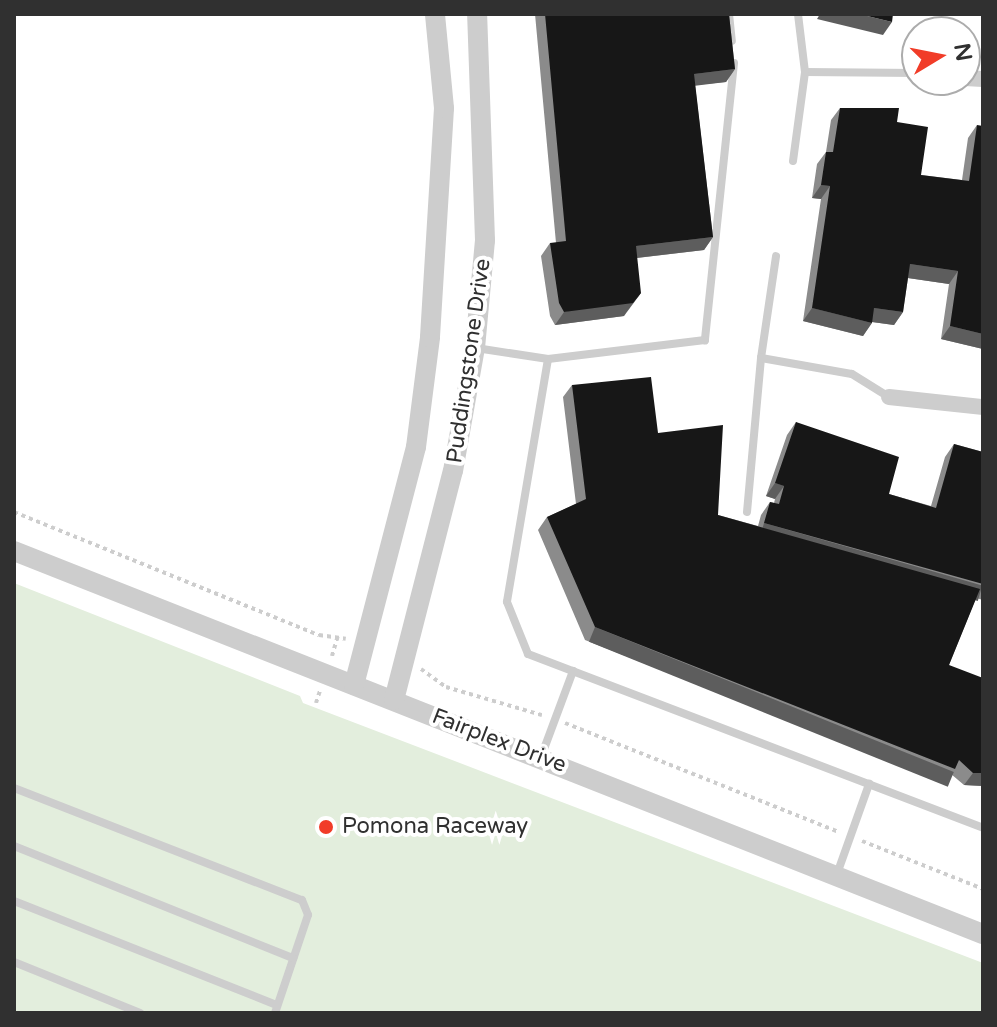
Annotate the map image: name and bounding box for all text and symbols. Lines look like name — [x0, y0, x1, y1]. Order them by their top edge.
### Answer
north arrow — [901, 16, 981, 96]
text: N — [948, 41, 977, 63]
street label: Puddingstone Drive — [442, 257, 496, 465]
street label: Fairplex Drive — [428, 703, 570, 779]
place label: Pomona Raceway — [342, 814, 528, 840]
marker: Pomona Raceway — [317, 818, 335, 836]

